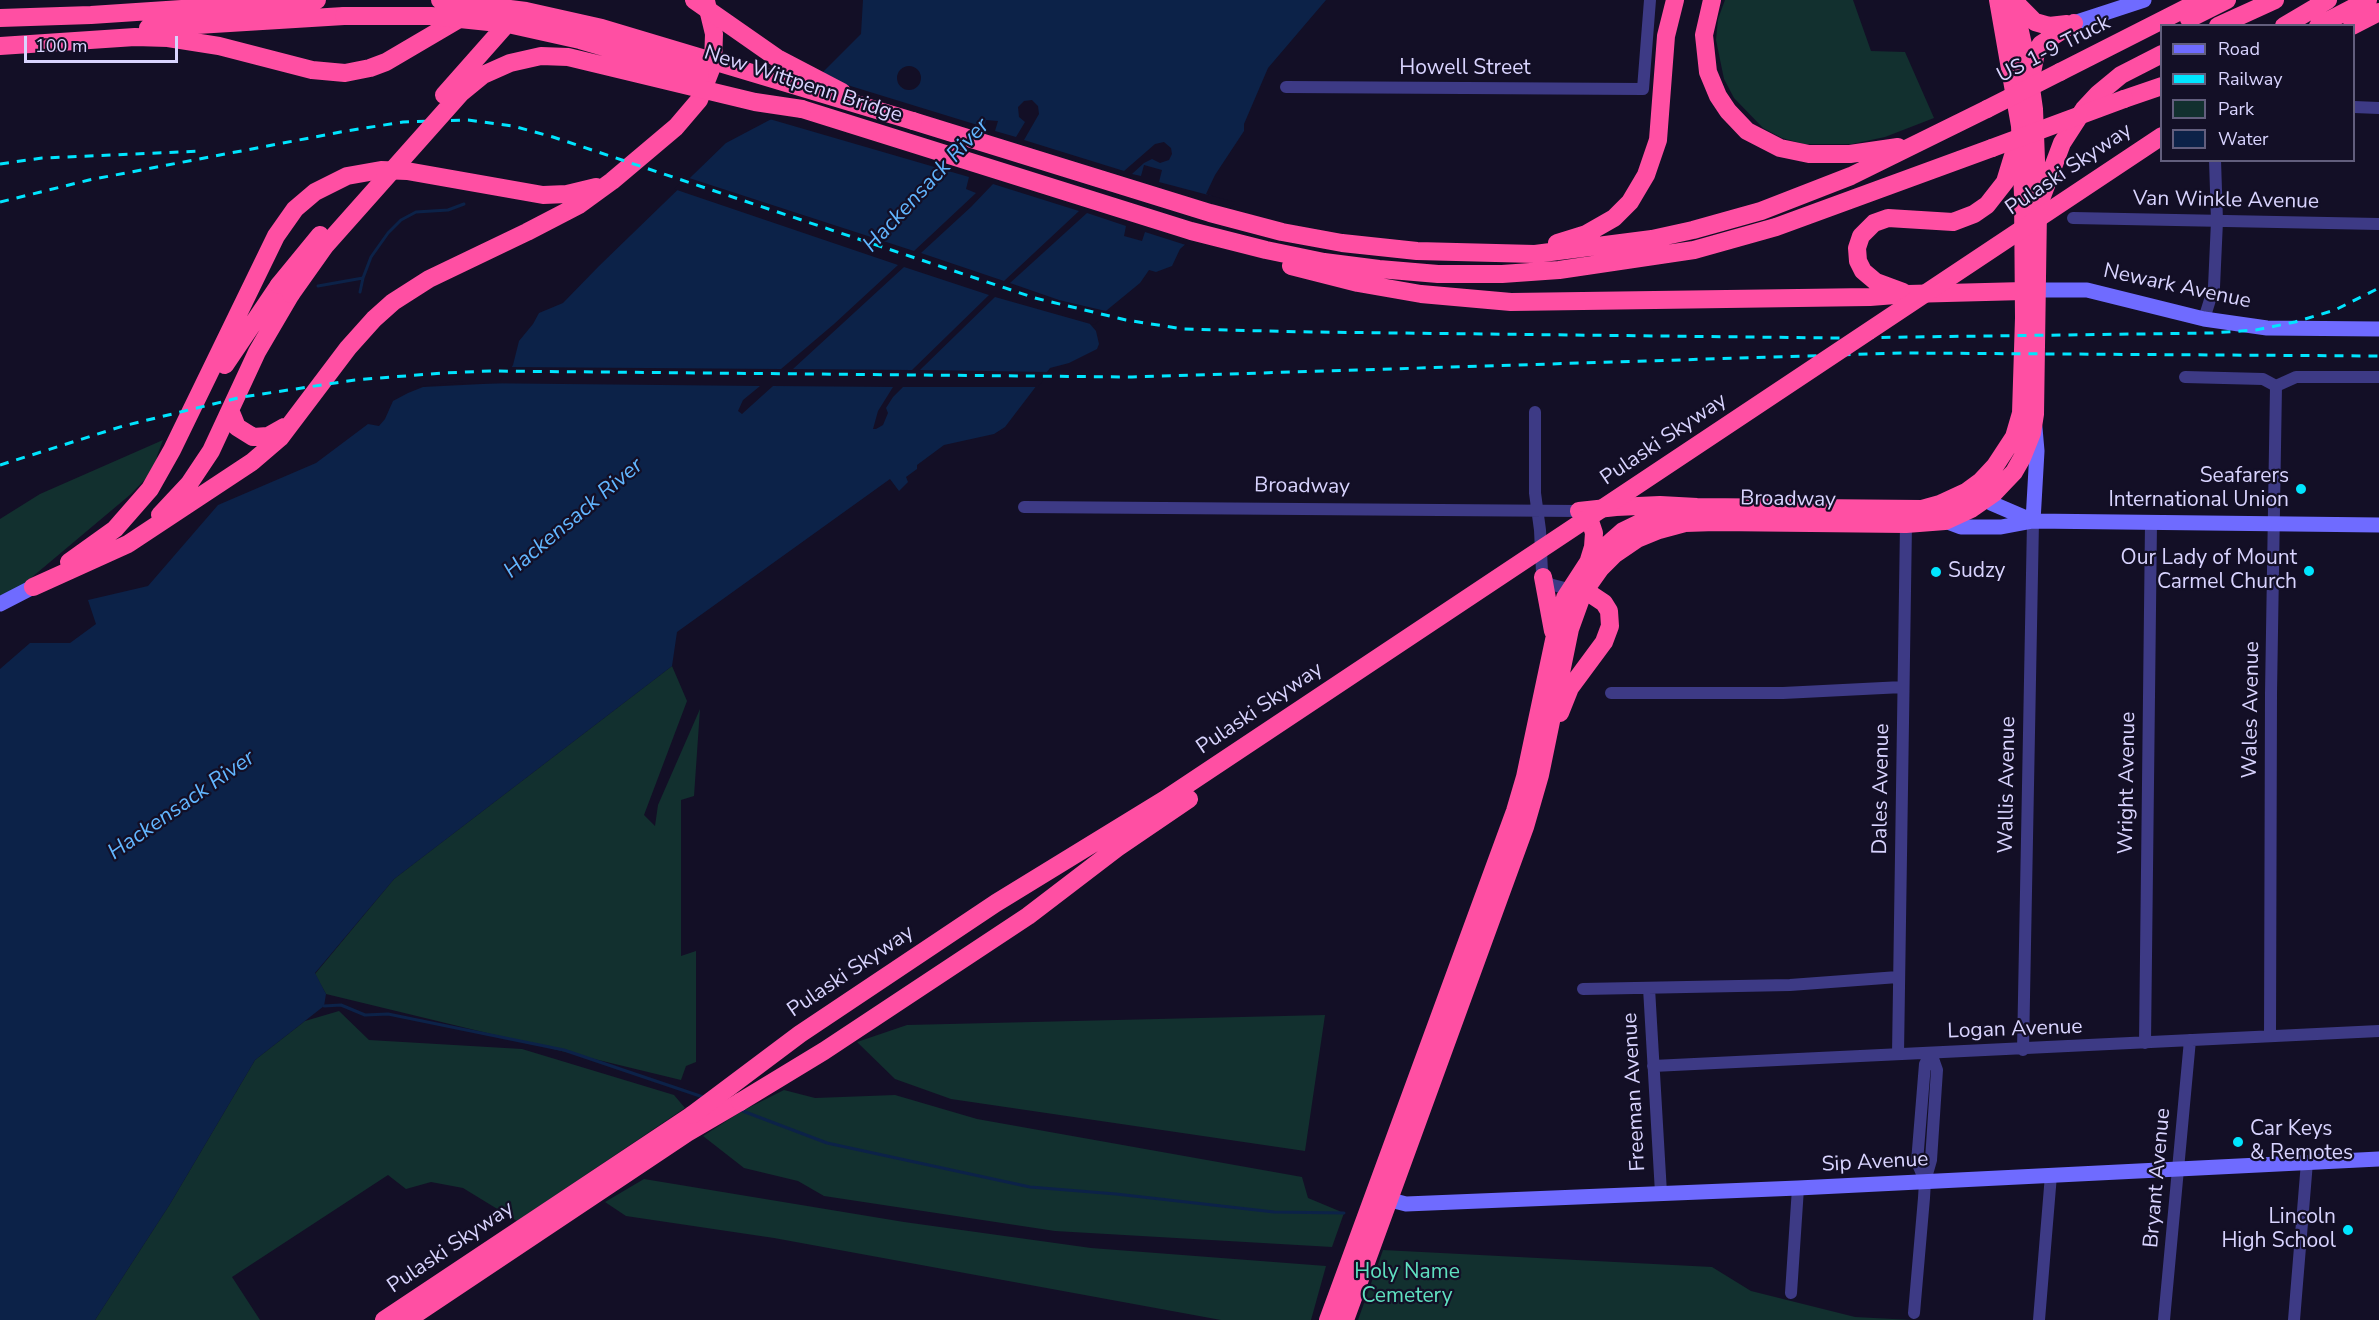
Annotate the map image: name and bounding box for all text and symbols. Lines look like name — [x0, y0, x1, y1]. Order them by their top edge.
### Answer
street label: US 1-9 Truck — [1993, 11, 2115, 89]
scale bar — [27, 24, 182, 62]
legend — [2160, 24, 2355, 162]
text: 100 m — [35, 34, 87, 58]
text: Road — [2218, 37, 2260, 61]
street label: New Wittpenn Bridge — [701, 41, 905, 129]
street label: Howell Street — [1399, 56, 1531, 82]
text: Railway — [2218, 67, 2283, 91]
text: Park — [2218, 97, 2254, 121]
water label: Hackensack River — [858, 114, 996, 258]
street label: Pulaski Skyway — [2001, 119, 2137, 221]
text: Water — [2218, 127, 2269, 151]
street label: Van Winkle Avenue — [2133, 187, 2319, 215]
street label: Newark Avenue — [2101, 259, 2253, 315]
street label: Pulaski Skyway — [1596, 389, 1732, 491]
water label: Hackensack River — [499, 453, 649, 585]
place label: Seafarers International Union — [2108, 464, 2289, 514]
street label: Broadway — [1254, 474, 1350, 500]
marker: Seafarers International Union — [2294, 482, 2308, 496]
street label: Broadway — [1740, 487, 1836, 513]
place label: Our Lady of Mount Carmel Church — [2121, 546, 2297, 596]
place label: Sudzy — [1948, 559, 2005, 585]
marker: Our Lady of Mount Carmel Church — [2302, 564, 2316, 578]
marker: Sudzy — [1929, 565, 1943, 579]
street label: Wales Avenue — [2238, 641, 2266, 779]
street label: Pulaski Skyway — [1192, 658, 1328, 760]
street label: Wright Avenue — [2114, 711, 2142, 855]
street label: Wallis Avenue — [1994, 716, 2022, 854]
street label: Dales Avenue — [1868, 723, 1896, 855]
water label: Hackensack River — [104, 746, 260, 866]
street label: Pulaski Skyway — [783, 921, 919, 1023]
street label: Freeman Avenue — [1618, 1012, 1652, 1172]
street label: Logan Avenue — [1947, 1015, 2083, 1045]
street label: Bryant Avenue — [2139, 1107, 2177, 1249]
place label: Car Keys & Remotes — [2250, 1117, 2353, 1167]
marker: Car Keys & Remotes — [2231, 1135, 2245, 1149]
street label: Sip Avenue — [1821, 1148, 1929, 1178]
street label: Pulaski Skyway — [383, 1197, 519, 1299]
place label: Lincoln High School — [2221, 1205, 2336, 1255]
marker: Lincoln High School — [2341, 1223, 2355, 1237]
park label: Holy Name Cemetery — [1354, 1260, 1460, 1310]

